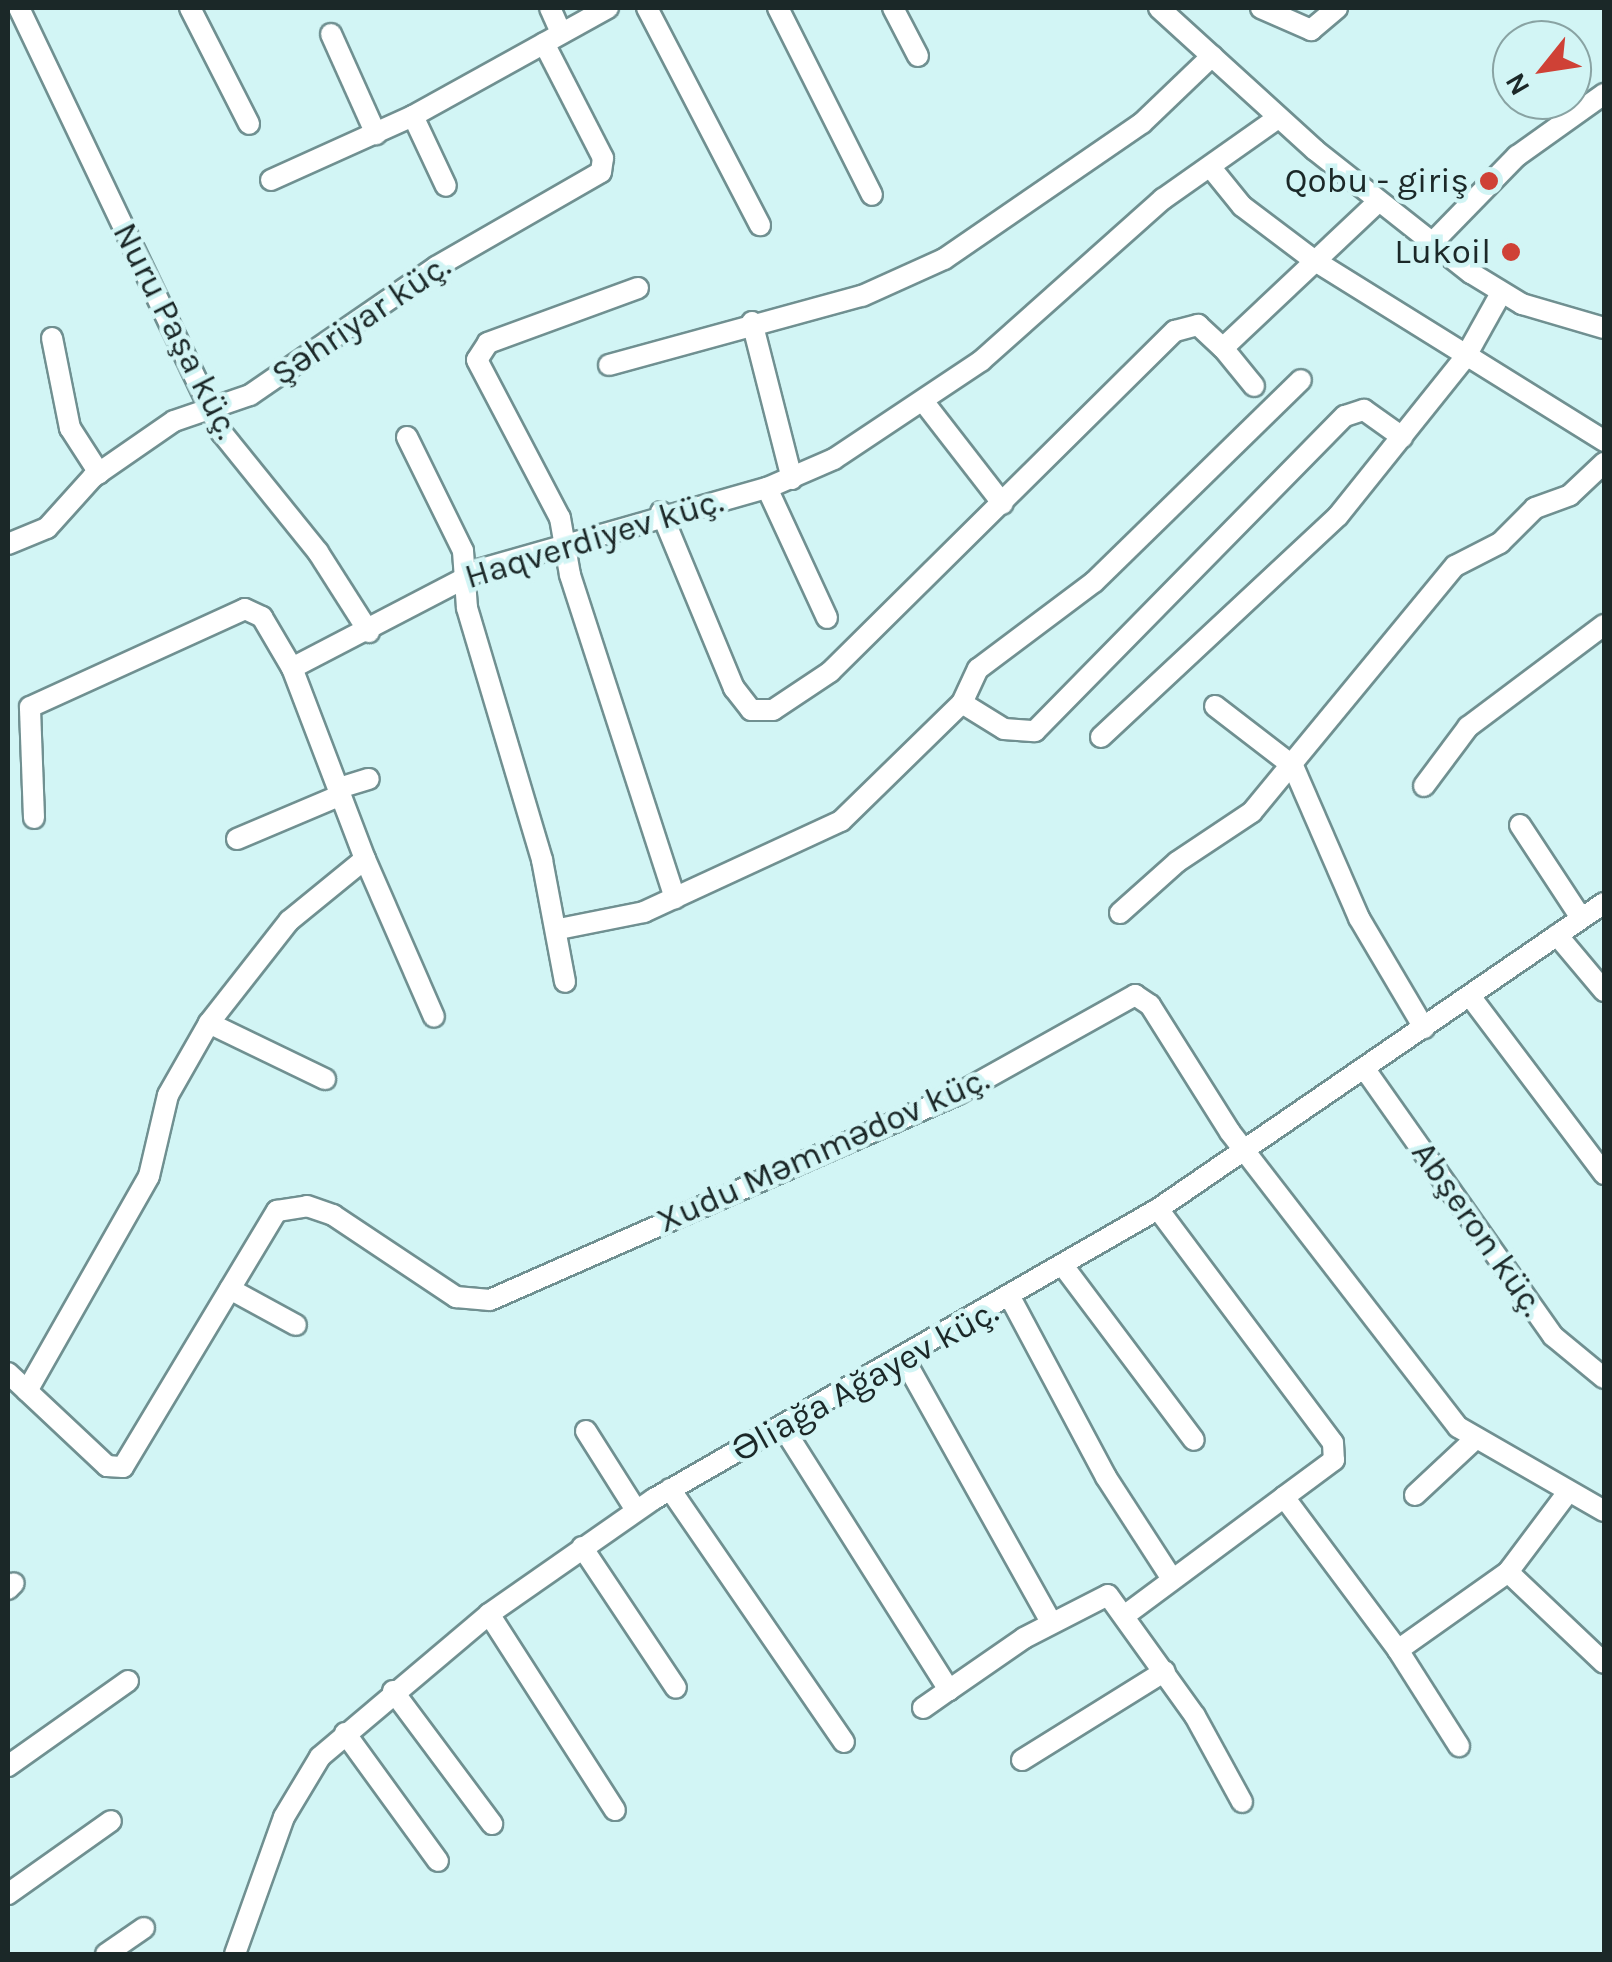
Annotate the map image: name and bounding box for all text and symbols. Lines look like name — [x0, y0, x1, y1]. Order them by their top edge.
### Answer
north arrow — [1492, 20, 1592, 120]
text: N — [1498, 67, 1537, 101]
place label: Qobu - giriş — [1285, 160, 1469, 202]
marker: Qobu - giriş — [1478, 170, 1500, 192]
street label: Nuru Paşa küç. — [103, 216, 249, 446]
place label: Lukoil — [1394, 231, 1491, 273]
marker: Lukoil — [1500, 241, 1522, 263]
street label: Şəhriyar küç. — [264, 245, 458, 395]
street label: Haqverdiyev küç. — [460, 480, 728, 598]
street label: Xudu Məmmədov küç. — [651, 1058, 995, 1242]
street label: Abşeron küç. — [1402, 1134, 1554, 1324]
street label: Əliağa Ağayev küç. — [725, 1290, 1005, 1472]

